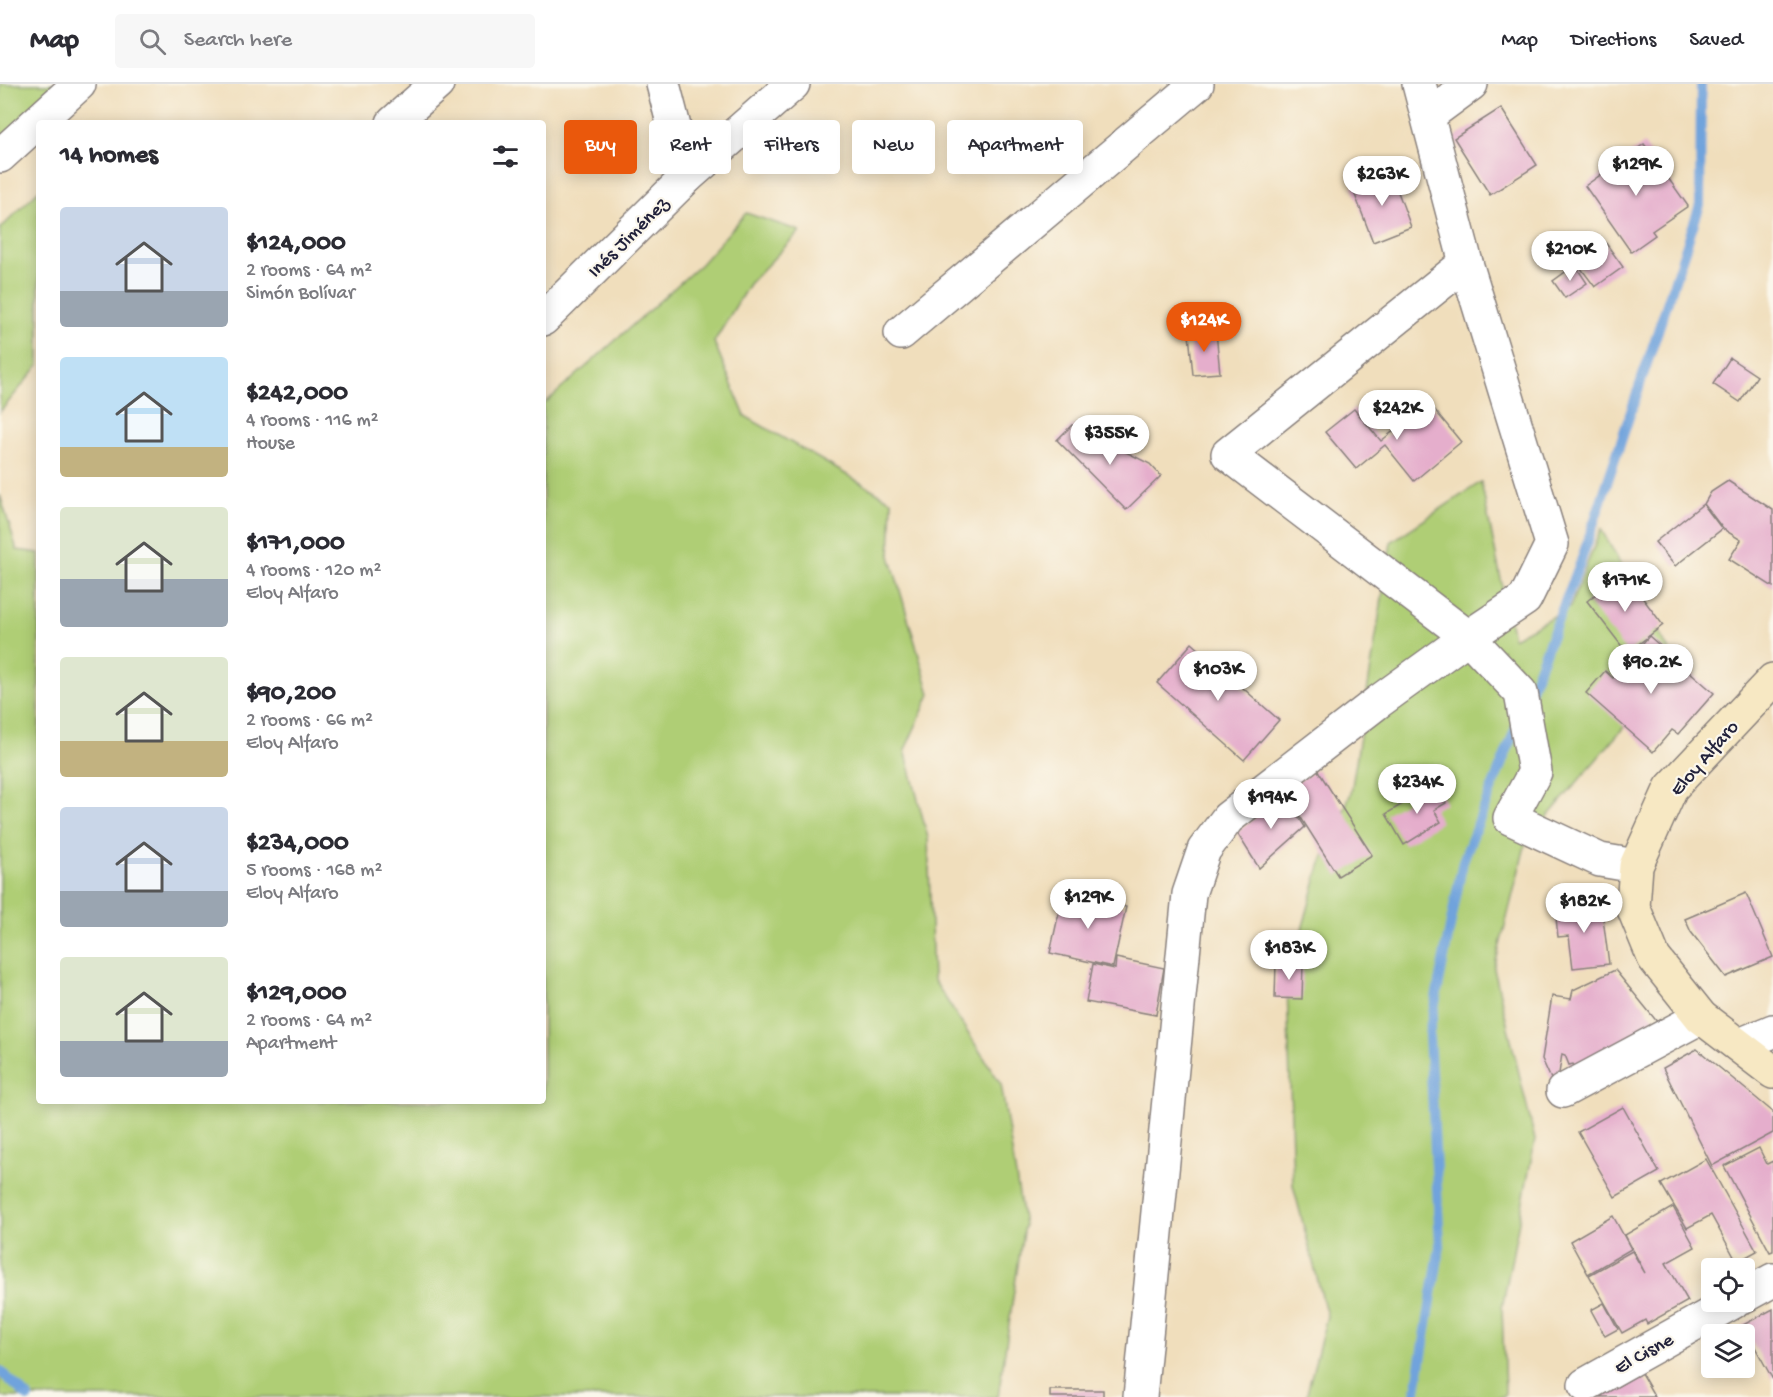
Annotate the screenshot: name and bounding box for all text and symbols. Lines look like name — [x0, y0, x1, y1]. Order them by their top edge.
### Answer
search box — [115, 14, 535, 68]
text: Map — [30, 25, 79, 58]
icon: search — [136, 25, 169, 58]
text: Search here — [184, 28, 292, 54]
text: Map — [1501, 29, 1538, 54]
text: Directions — [1571, 29, 1656, 54]
text: Saved — [1689, 29, 1743, 54]
chip: Buy — [564, 120, 637, 174]
chip: Rent — [649, 120, 731, 174]
chip: Filters — [743, 120, 840, 174]
chip: New — [852, 120, 935, 174]
chip: Apartment — [947, 120, 1083, 174]
icon: filters — [489, 140, 522, 173]
text: 14 homes — [60, 141, 158, 172]
pin: $129K — [1594, 146, 1678, 197]
text: $129K — [1612, 154, 1660, 177]
pin: $263K — [1340, 156, 1424, 207]
text: $263K — [1357, 164, 1407, 187]
street label: Inés Jiménez — [584, 192, 676, 284]
text: $124,000 — [246, 229, 346, 260]
icon: home — [108, 231, 180, 303]
pin: $210K — [1528, 231, 1612, 282]
text: $210K — [1545, 239, 1595, 262]
text: 2 rooms · 64 m² — [246, 260, 372, 283]
text: Simón Bolívar — [246, 283, 355, 306]
pin: $124K — [1162, 302, 1246, 353]
text: $124K — [1180, 310, 1228, 333]
text: $242,000 — [246, 379, 348, 410]
icon: home — [108, 381, 180, 453]
pin: $242K — [1355, 390, 1439, 441]
text: $242K — [1372, 398, 1422, 421]
text: 4 rooms · 116 m² — [246, 410, 379, 433]
pin: $355K — [1068, 415, 1152, 466]
text: $355K — [1084, 423, 1136, 446]
text: House — [246, 433, 295, 456]
text: $171,000 — [246, 529, 345, 560]
icon: home — [108, 531, 180, 603]
text: 4 rooms · 120 m² — [246, 560, 381, 583]
pin: $171K — [1583, 562, 1667, 613]
text: $171K — [1602, 570, 1648, 593]
text: Eloy Alfaro — [246, 583, 339, 606]
pin: $90.2K — [1602, 644, 1700, 695]
pin: $103K — [1176, 651, 1260, 702]
text: $90.2K — [1622, 652, 1680, 675]
text: $103K — [1193, 659, 1243, 682]
text: $90,200 — [246, 679, 336, 710]
icon: home — [108, 681, 180, 753]
text: 2 rooms · 66 m² — [246, 710, 373, 733]
street label: Eloy Alfaro — [1667, 717, 1745, 802]
text: Eloy Alfaro — [246, 733, 339, 756]
pin: $234K — [1375, 764, 1459, 815]
text: $234K — [1392, 772, 1442, 795]
pin: $194K — [1229, 779, 1313, 830]
text: $194K — [1247, 787, 1295, 810]
text: $234,000 — [246, 829, 349, 860]
icon: home — [108, 831, 180, 903]
text: 5 rooms · 168 m² — [246, 860, 382, 883]
pin: $129K — [1046, 879, 1130, 930]
text: Eloy Alfaro — [246, 883, 339, 906]
pin: $182K — [1542, 883, 1626, 934]
text: $129K — [1064, 887, 1112, 910]
text: $182K — [1560, 891, 1608, 914]
pin: $183K — [1247, 930, 1331, 981]
text: $183K — [1264, 938, 1314, 961]
text: $129,000 — [246, 979, 346, 1010]
icon: home — [108, 981, 180, 1053]
text: 2 rooms · 64 m² — [246, 1010, 372, 1033]
text: Apartment — [246, 1033, 336, 1056]
map controls — [1701, 1258, 1755, 1378]
button: locate — [1701, 1258, 1755, 1312]
button: layers — [1701, 1324, 1755, 1378]
street label: El Cisne — [1611, 1329, 1679, 1381]

